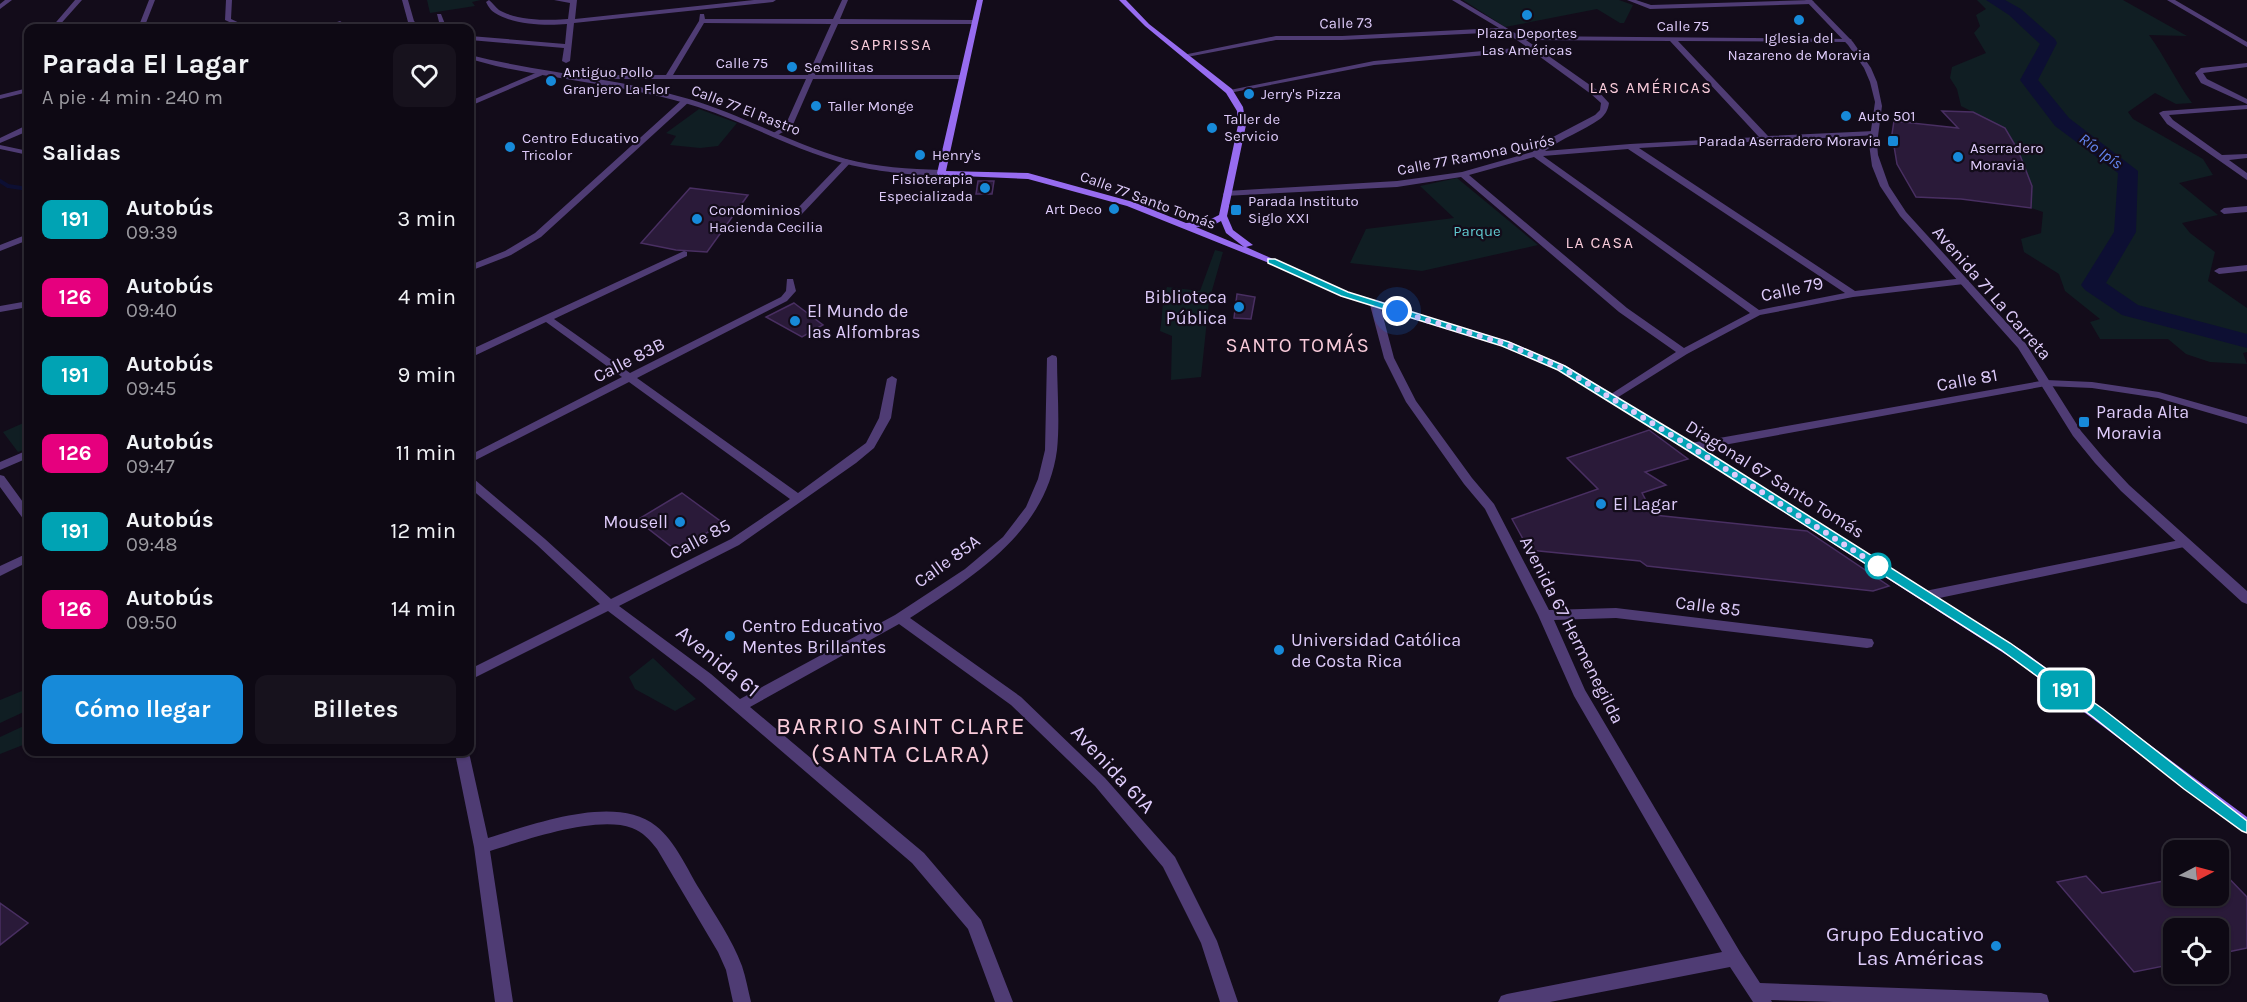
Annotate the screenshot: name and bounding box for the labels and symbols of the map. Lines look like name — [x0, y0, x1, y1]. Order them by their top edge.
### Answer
marker: Plaza Deportes Las Américas — [1520, 8, 1534, 22]
marker: Iglesia del Nazareno de Moravia — [1792, 13, 1806, 27]
street label: Calle 73 — [1319, 14, 1373, 32]
street label: Calle 75 — [1657, 17, 1709, 35]
place label: Plaza Deportes Las Américas — [1477, 24, 1577, 59]
place label: Iglesia del Nazareno de Moravia — [1728, 29, 1870, 64]
district label: SAPRISSA — [850, 35, 932, 54]
street label: Calle 75 — [716, 54, 768, 72]
place label: Semillitas — [804, 58, 874, 76]
marker: Semillitas — [785, 60, 799, 74]
place label: Antiguo Pollo Granjero La Flor — [563, 63, 670, 98]
marker: Antiguo Pollo Granjero La Flor — [544, 74, 558, 88]
district label: LAS AMÉRICAS — [1590, 78, 1712, 97]
street label: Calle 77 El Rastro — [689, 81, 803, 139]
place label: Jerry's Pizza — [1261, 85, 1341, 103]
marker: Jerry's Pizza — [1242, 87, 1256, 101]
place label: Taller Monge — [828, 97, 914, 115]
marker: Taller Monge — [809, 99, 823, 113]
place label: Auto 501 — [1858, 107, 1915, 125]
marker: Auto 501 — [1839, 109, 1853, 123]
place label: Taller de Servicio — [1224, 110, 1280, 145]
marker: Taller de Servicio — [1205, 121, 1219, 135]
place label: Centro Educativo Tricolor — [522, 129, 639, 164]
water label: Río Ipís — [2076, 129, 2127, 173]
street label: Calle 77 Ramona Quirós — [1396, 131, 1556, 179]
place label: Parada Aserradero Moravia — [1698, 132, 1881, 150]
marker: Parada Aserradero Moravia — [1886, 134, 1900, 148]
place label: Aserradero Moravia — [1970, 139, 2044, 174]
marker: Centro Educativo Tricolor — [503, 140, 517, 154]
place label: Henry's — [932, 146, 981, 164]
marker: Henry's — [913, 148, 927, 162]
marker: Aserradero Moravia — [1951, 150, 1965, 164]
street label: Calle 77 Santo Tomás — [1078, 167, 1218, 233]
place label: Fisioterapia Especializada — [879, 170, 973, 205]
marker: Fisioterapia Especializada — [978, 181, 992, 195]
place label: Parada Instituto Siglo XXI — [1248, 192, 1359, 227]
place label: Art Deco — [1045, 200, 1102, 218]
place label: Condominios Hacienda Cecilia — [709, 201, 823, 236]
marker: Art Deco — [1107, 202, 1121, 216]
marker: Parada Instituto Siglo XXI — [1229, 203, 1243, 217]
marker: Condominios Hacienda Cecilia — [690, 212, 704, 226]
street label: Avenida 71 La Carreta — [1928, 221, 2056, 365]
park label: Parque — [1453, 222, 1501, 240]
district label: LA CASA — [1566, 233, 1634, 252]
street label: Calle 79 — [1759, 272, 1825, 306]
place label: Biblioteca Pública — [1144, 286, 1227, 329]
your location — [1382, 296, 1412, 326]
place label: El Mundo de las Alfombras — [807, 300, 920, 343]
marker: Biblioteca Pública — [1232, 300, 1246, 314]
marker: El Mundo de las Alfombras — [788, 314, 802, 328]
street label: Calle 83B — [590, 333, 668, 387]
district label: SANTO TOMÁS — [1226, 333, 1370, 357]
street label: Calle 81 — [1935, 364, 1999, 396]
place label: Parada Alta Moravia — [2096, 401, 2189, 444]
street label: Diagonal 67 Santo Tomás — [1682, 415, 1868, 543]
marker: Parada Alta Moravia — [2077, 415, 2091, 429]
place label: El Lagar — [1613, 493, 1678, 515]
marker: El Lagar — [1594, 497, 1608, 511]
place label: Mousell — [603, 511, 668, 533]
street label: Calle 85 — [666, 514, 734, 564]
marker: Mousell — [673, 515, 687, 529]
street label: Calle 85A — [910, 530, 984, 592]
street label: Avenida 67 Hermenegilda — [1515, 533, 1629, 727]
unlabelled marker — [1865, 553, 1891, 579]
street label: Calle 85 — [1674, 591, 1742, 621]
place label: Centro Educativo Mentes Brillantes — [742, 615, 886, 658]
street label: Avenida 61 — [672, 620, 764, 702]
marker: Centro Educativo Mentes Brillantes — [723, 629, 737, 643]
place label: Universidad Católica de Costa Rica — [1291, 629, 1461, 672]
marker: Universidad Católica de Costa Rica — [1272, 643, 1286, 657]
line badge: 191 — [2032, 670, 2100, 710]
district label: BARRIO SAINT CLARE (SANTA CLARA) — [776, 712, 1026, 768]
street label: Avenida 61A — [1066, 720, 1160, 818]
north arrow — [2163, 840, 2229, 906]
place label: Grupo Educativo Las Américas — [1826, 922, 1984, 970]
marker: Grupo Educativo Las Américas — [1989, 939, 2003, 953]

